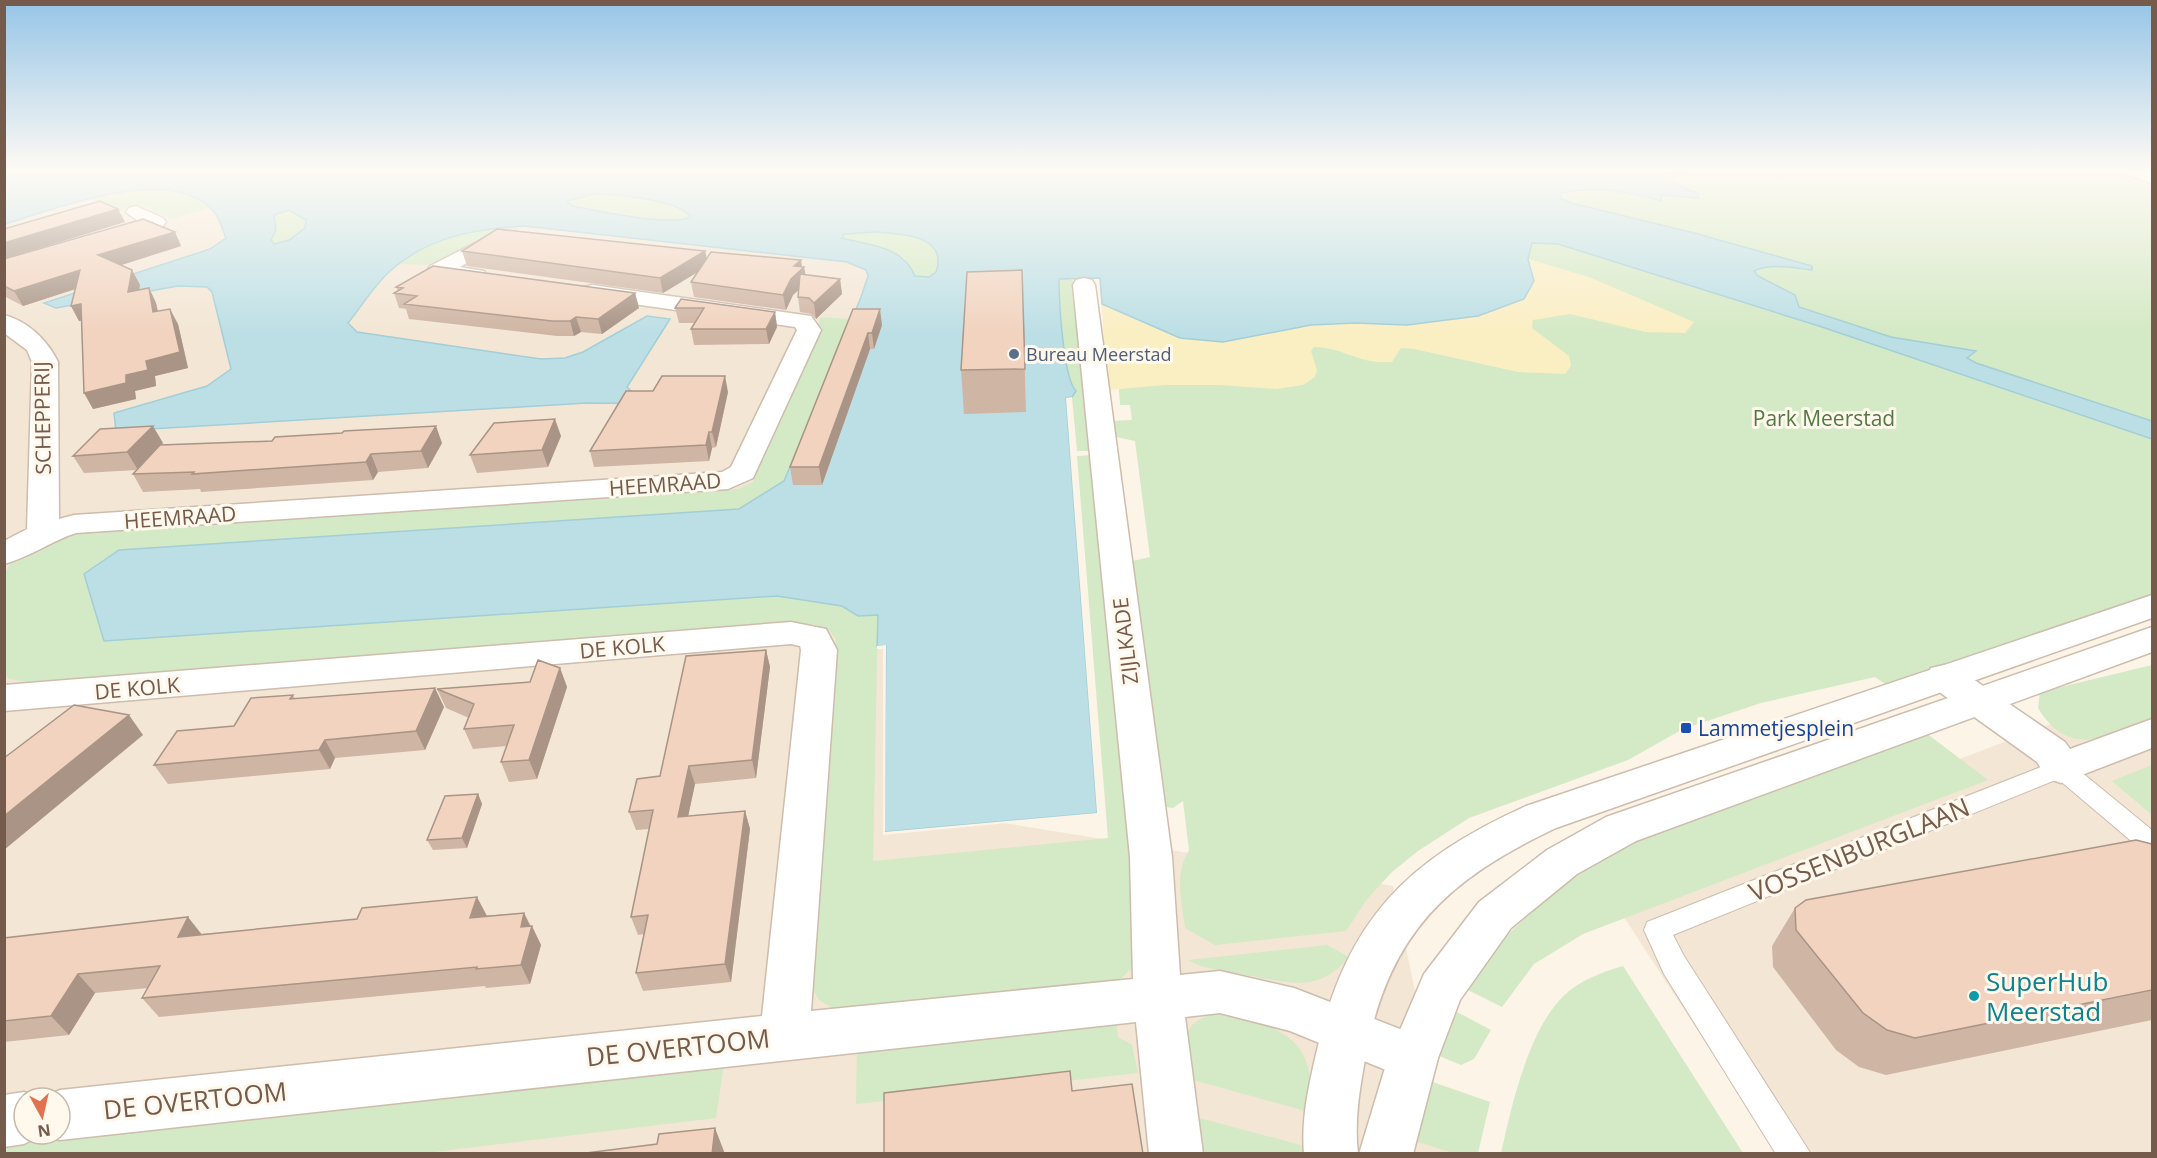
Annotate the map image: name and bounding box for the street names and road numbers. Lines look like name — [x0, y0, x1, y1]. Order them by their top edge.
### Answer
street label: SCHEPPERIJ — [27, 361, 57, 475]
street label: HEEMRAAD — [608, 466, 722, 502]
street label: HEEMRAAD — [123, 499, 237, 535]
street label: ZIJLKADE — [1106, 596, 1144, 686]
street label: DE KOLK — [578, 629, 666, 665]
street label: DE KOLK — [93, 670, 181, 706]
street label: VOSSENBURGLAAN — [1743, 788, 1975, 910]
street label: DE OVERTOOM — [584, 1019, 772, 1075]
street label: DE OVERTOOM — [101, 1072, 289, 1128]

